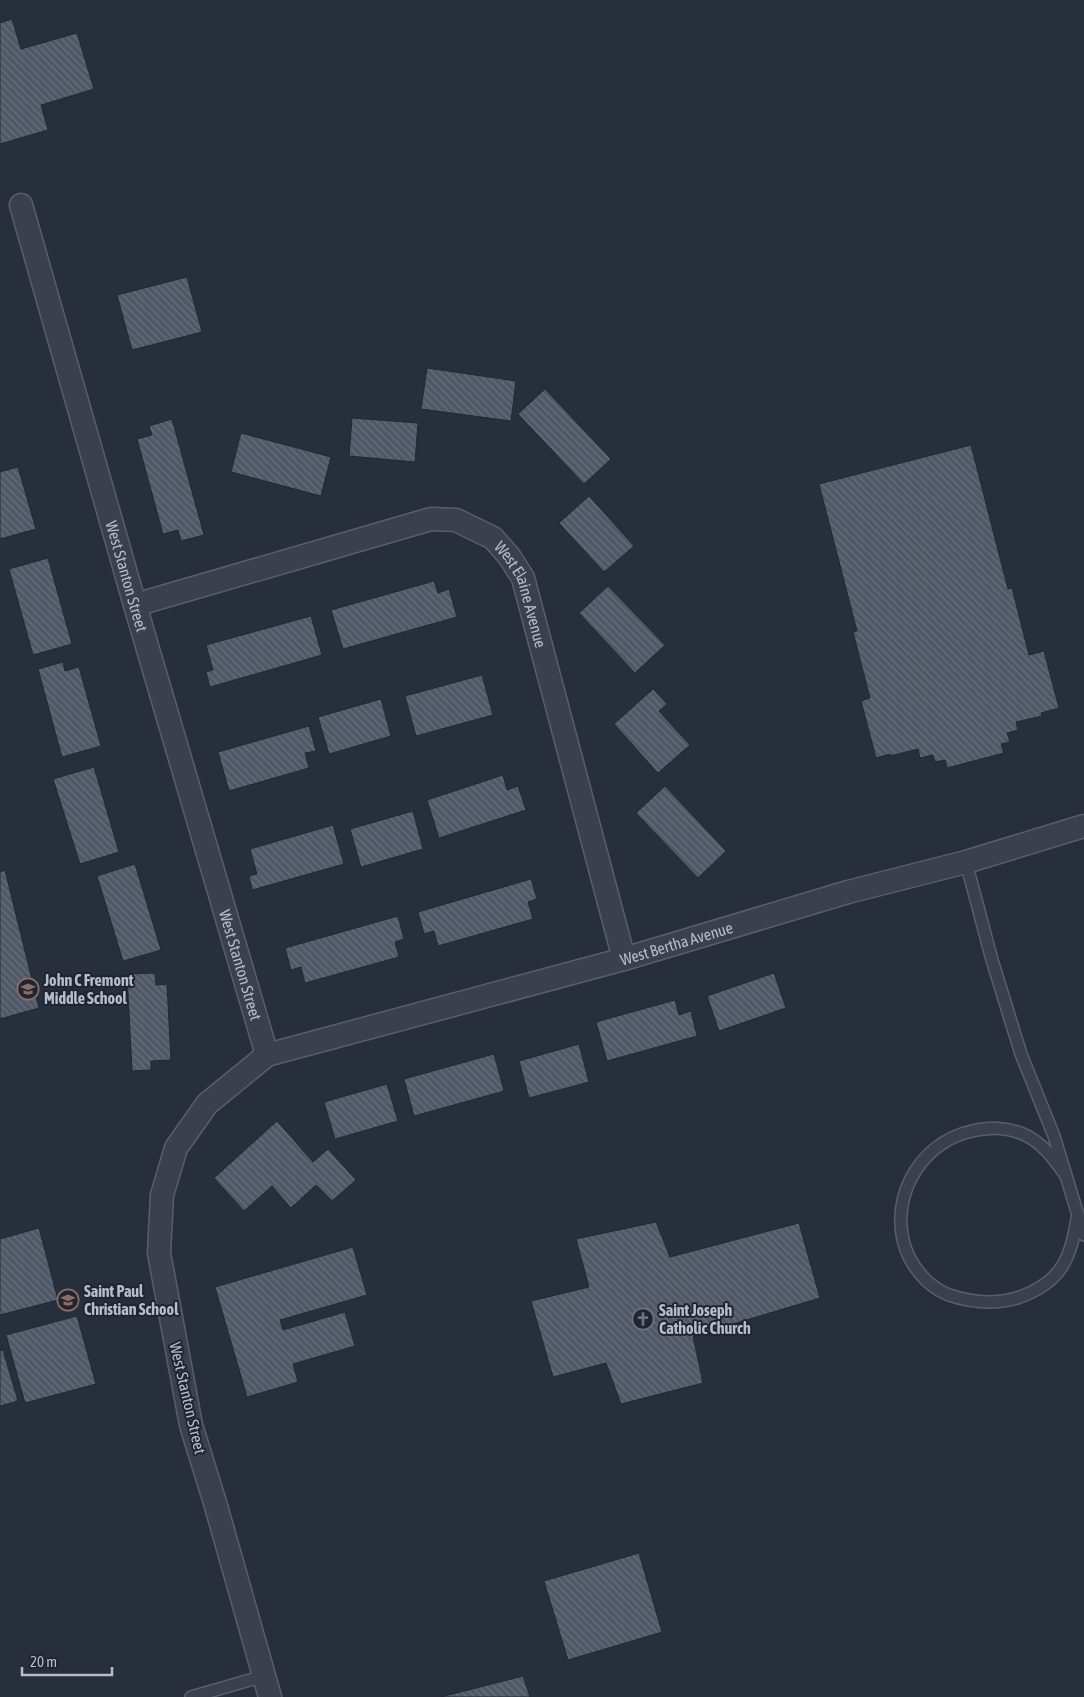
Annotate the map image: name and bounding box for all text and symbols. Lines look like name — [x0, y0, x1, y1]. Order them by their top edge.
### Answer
street label: West Stanton Street — [102, 519, 151, 634]
street label: West Elaine Avenue — [491, 537, 550, 650]
street label: West Stanton Street — [216, 907, 265, 1023]
street label: West Bertha Avenue — [618, 918, 735, 969]
place label: John C Fremont Middle School — [43, 971, 134, 1007]
school or university icon: John C Fremont Middle School — [16, 977, 40, 1001]
place label: Saint Paul Christian School — [84, 1282, 179, 1318]
school or university icon: Saint Paul Christian School — [56, 1288, 80, 1312]
place label: Saint Joseph Catholic Church — [659, 1301, 751, 1337]
church icon: Saint Joseph Catholic Church — [631, 1307, 655, 1331]
street label: West Stanton Street — [166, 1340, 210, 1456]
scale bar — [22, 1644, 112, 1676]
text: 20 m — [30, 1653, 57, 1670]

